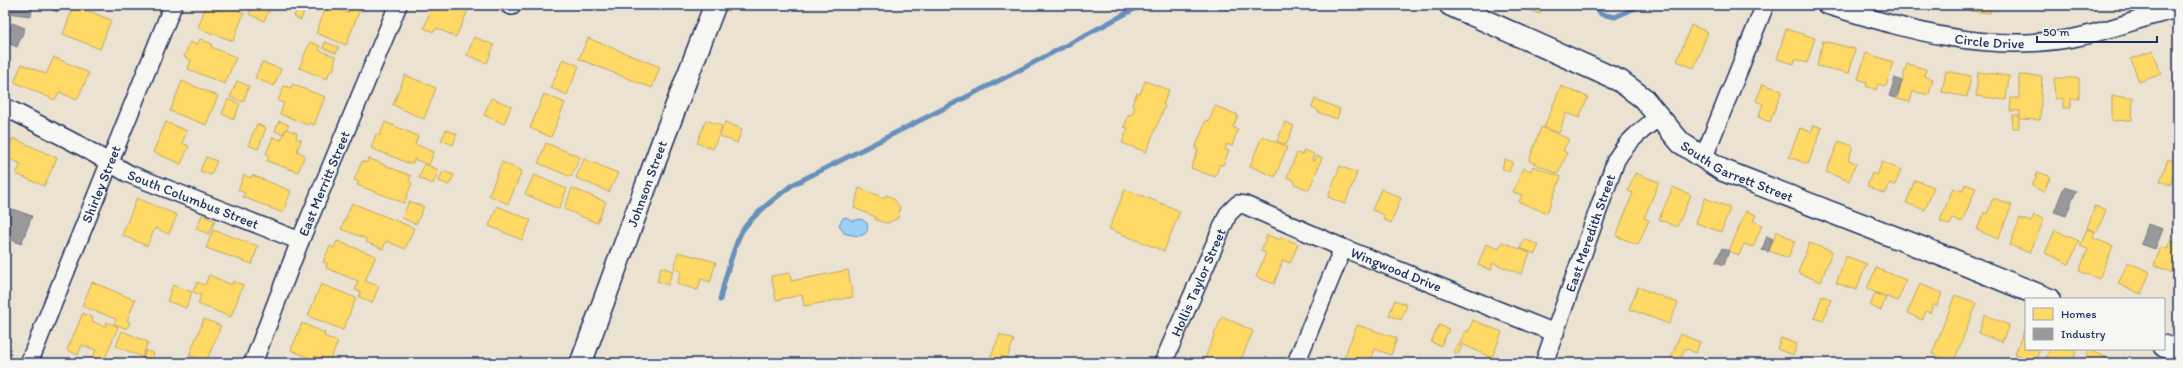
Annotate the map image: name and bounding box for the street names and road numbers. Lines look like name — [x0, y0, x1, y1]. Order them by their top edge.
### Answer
street label: Circle Drive — [1953, 30, 2025, 52]
street label: East Merritt Street — [294, 128, 353, 239]
street label: South Garrett Street — [1678, 137, 1796, 205]
street label: Johnson Street — [623, 138, 671, 229]
street label: Shirley Street — [78, 143, 124, 225]
street label: South Columbus Street — [125, 166, 261, 233]
street label: East Meredith Street — [1561, 172, 1619, 294]
street label: Hollis Taylor Street — [1167, 226, 1229, 339]
street label: Wingwood Drive — [1348, 243, 1444, 295]

